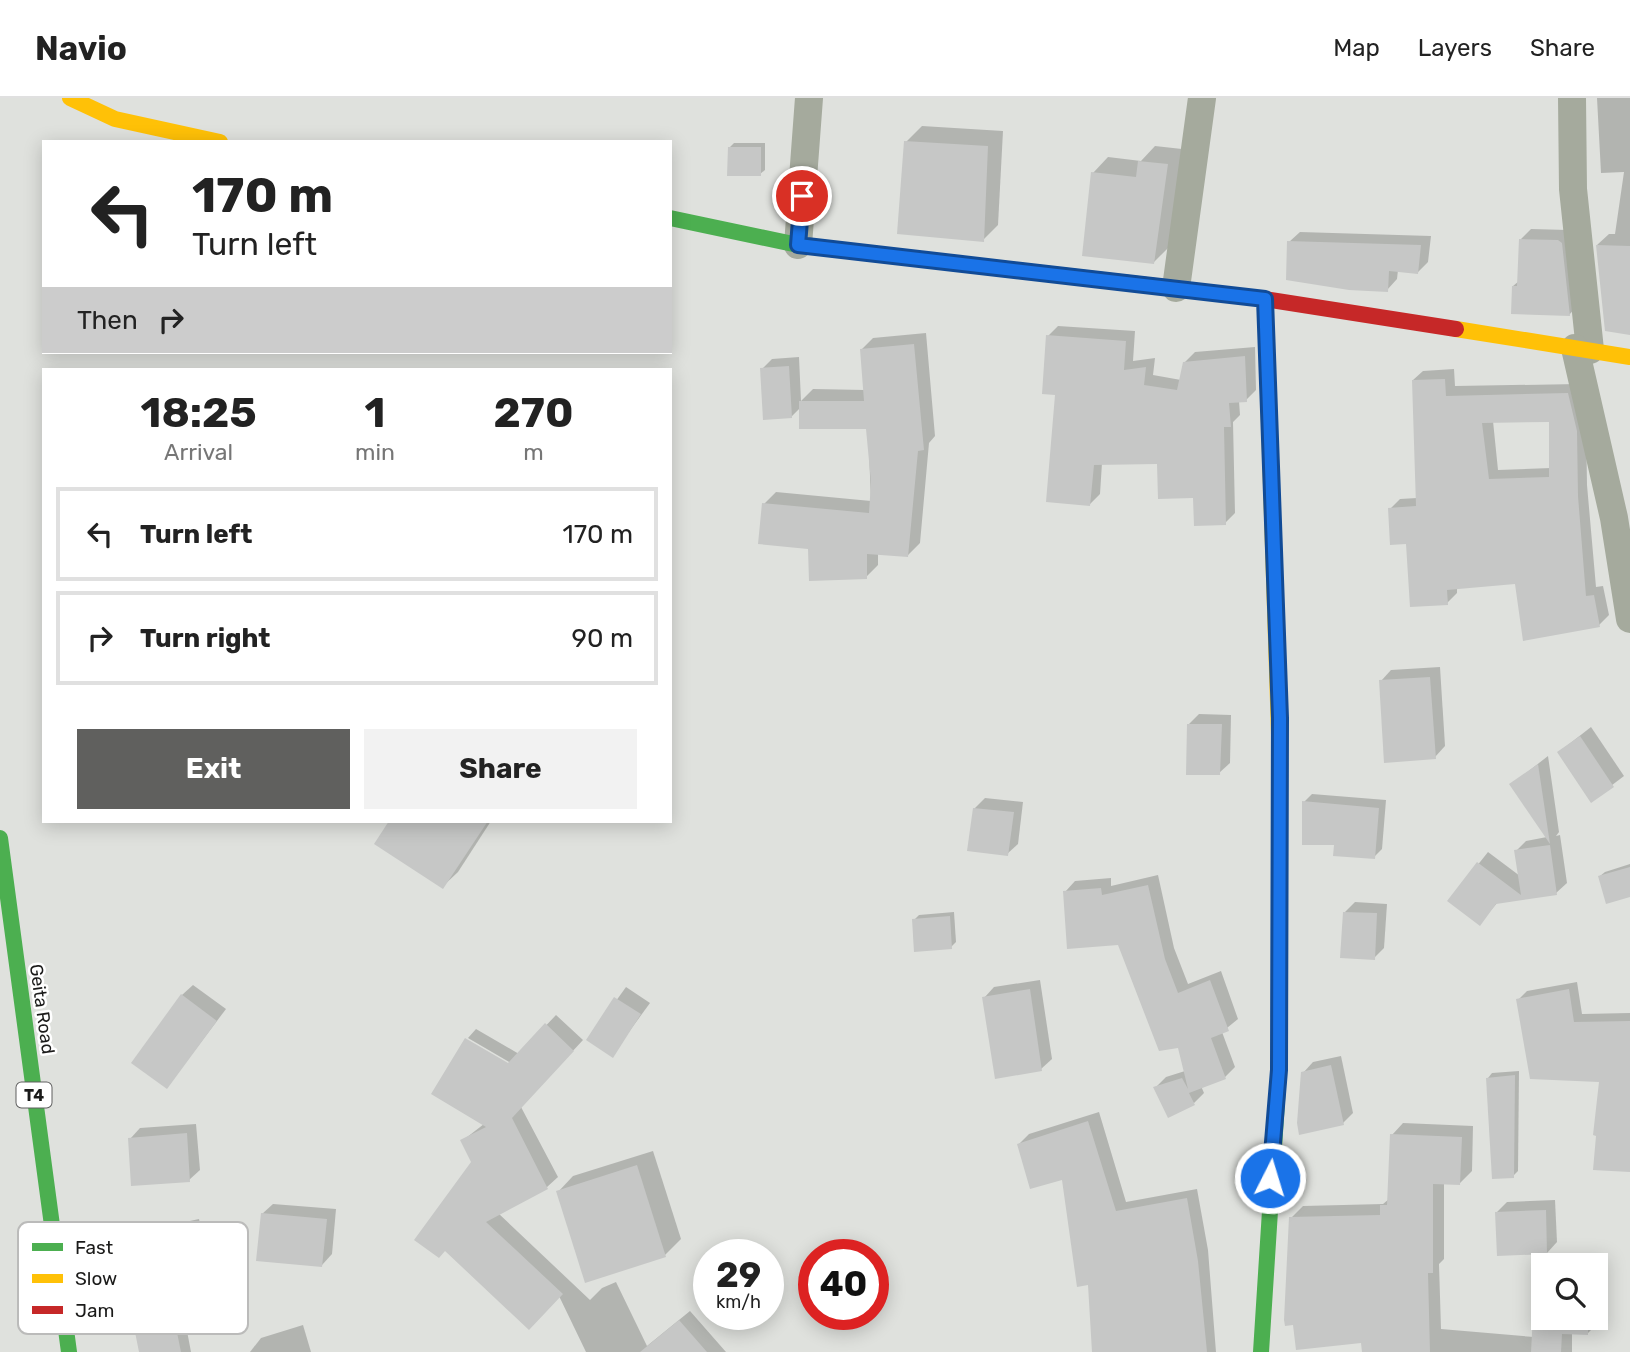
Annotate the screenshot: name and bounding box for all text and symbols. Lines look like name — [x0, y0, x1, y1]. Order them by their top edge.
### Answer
text: Navio — [35, 29, 127, 68]
text: Map — [1333, 34, 1380, 62]
text: Layers — [1418, 34, 1492, 62]
text: Share — [1530, 34, 1595, 62]
text: 170 m — [192, 166, 333, 224]
pin — [772, 166, 832, 226]
icon: left — [77, 168, 168, 259]
icon: arrive — [783, 177, 821, 215]
text: Turn left — [192, 225, 317, 263]
icon: right — [152, 301, 190, 339]
text: Then — [77, 305, 138, 336]
text: 18:25 — [141, 388, 257, 438]
text: 1 — [365, 388, 385, 438]
text: 270 — [494, 388, 573, 438]
text: Arrival — [164, 438, 233, 466]
text: min — [355, 438, 395, 466]
text: m — [523, 438, 544, 466]
icon: left — [81, 515, 119, 553]
text: Turn left — [140, 519, 252, 550]
text: 170 m — [563, 519, 633, 550]
icon: right — [81, 619, 119, 657]
text: Turn right — [140, 623, 270, 654]
text: 90 m — [572, 623, 633, 654]
button: Exit — [77, 729, 350, 809]
button: Share — [364, 729, 637, 809]
street label: Geita Road — [25, 963, 59, 1055]
road number: T4 — [16, 1082, 52, 1107]
position arrow — [1233, 1141, 1307, 1215]
legend — [18, 1222, 248, 1334]
text: Fast — [75, 1236, 114, 1259]
speed limit sign: 40 — [798, 1239, 889, 1330]
map controls — [1531, 1253, 1608, 1330]
button: search — [1531, 1253, 1608, 1330]
text: 29 — [716, 1254, 761, 1296]
text: Slow — [75, 1267, 117, 1290]
text: km/h — [716, 1291, 761, 1313]
text: Jam — [75, 1299, 114, 1322]

